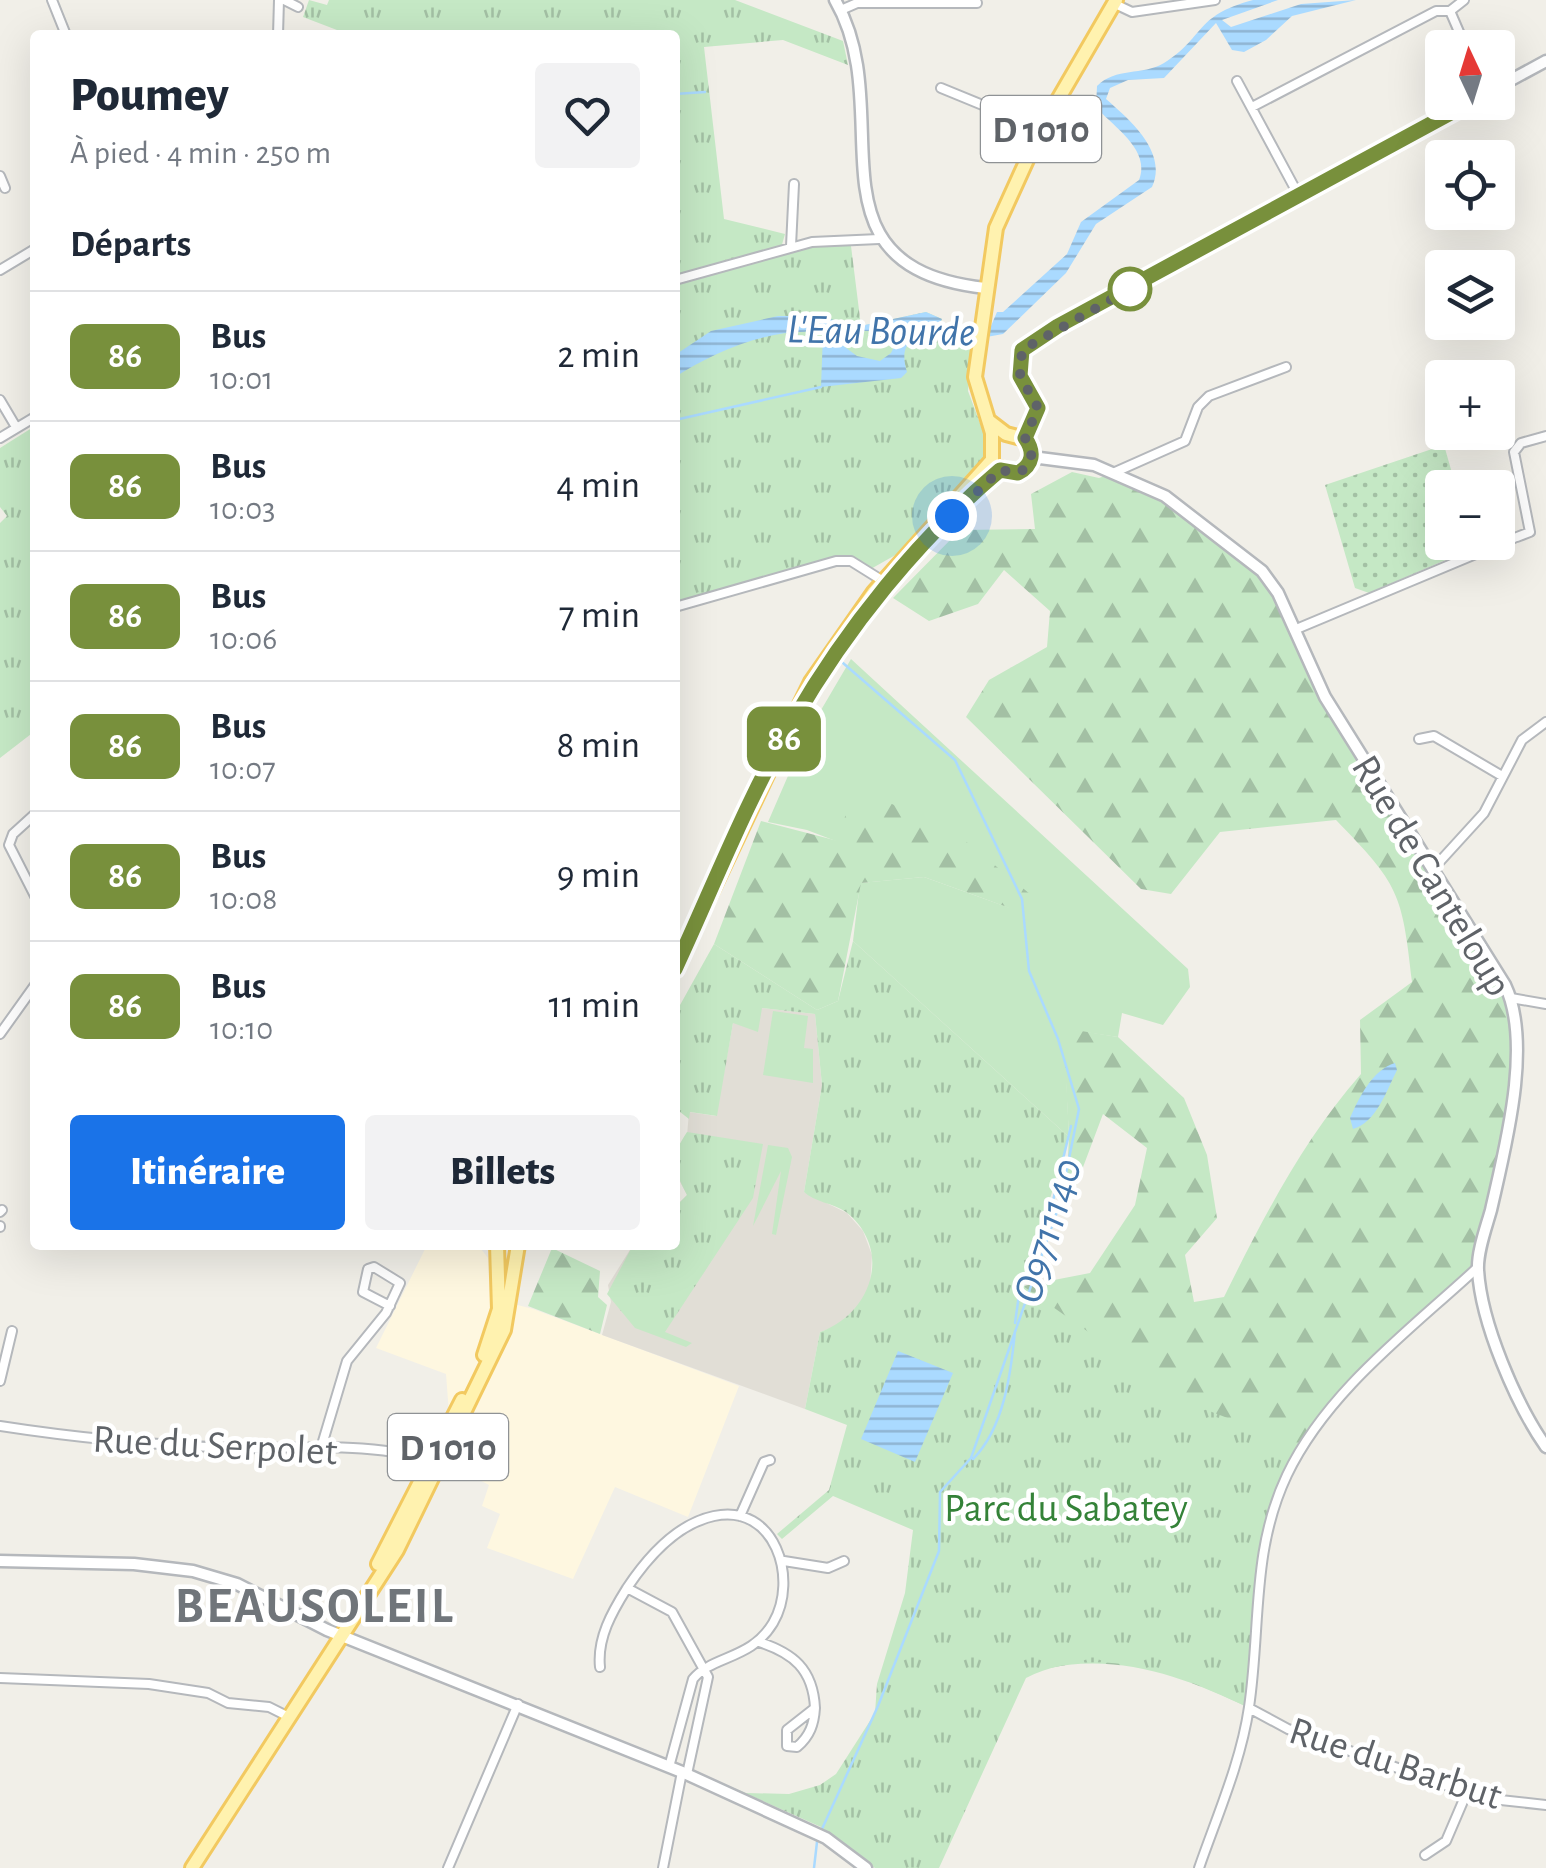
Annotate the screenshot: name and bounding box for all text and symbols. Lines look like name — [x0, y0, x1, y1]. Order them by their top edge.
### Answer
north arrow — [1425, 30, 1515, 120]
map controls — [1425, 30, 1515, 560]
button: heart — [535, 63, 640, 168]
text: Poumey — [70, 72, 229, 120]
road number: D 1010 — [981, 96, 1101, 162]
text: À pied · 4 min · 250 m — [70, 137, 331, 169]
button: locate — [1425, 140, 1515, 230]
text: Départs — [70, 226, 191, 264]
button: layers — [1425, 250, 1515, 340]
unlabelled marker — [1109, 268, 1151, 310]
water label: L'Eau Bourde — [786, 308, 975, 354]
text: Bus — [210, 318, 266, 356]
text: 2 min — [557, 337, 640, 375]
text: 86 — [108, 339, 142, 374]
button: + — [1425, 360, 1515, 450]
text: 10:01 — [210, 363, 273, 395]
text: Bus — [210, 448, 266, 486]
text: 4 min — [556, 467, 640, 505]
text: 86 — [108, 469, 142, 504]
button: − — [1425, 470, 1515, 560]
your location — [927, 491, 977, 541]
text: 10:03 — [210, 493, 275, 525]
text: Bus — [210, 578, 266, 616]
text: 7 min — [559, 597, 640, 635]
text: 86 — [108, 599, 142, 634]
text: 10:06 — [210, 623, 277, 655]
line badge: 86 — [739, 706, 829, 772]
text: Bus — [210, 708, 266, 746]
text: 86 — [767, 722, 801, 757]
text: 8 min — [557, 727, 640, 765]
text: 86 — [108, 729, 142, 764]
street label: Rue de Canteloup — [1344, 749, 1519, 1003]
text: 10:07 — [210, 753, 275, 785]
text: Bus — [210, 838, 266, 876]
text: 9 min — [557, 857, 640, 895]
text: 86 — [108, 859, 142, 894]
text: 10:08 — [210, 883, 277, 915]
text: Bus — [210, 968, 266, 1006]
text: 11 min — [548, 987, 640, 1025]
text: 86 — [108, 989, 142, 1024]
text: 10:10 — [210, 1013, 273, 1045]
button: Itinéraire — [70, 1115, 345, 1230]
button: Billets — [365, 1115, 640, 1230]
water label: O9711140 — [1006, 1153, 1090, 1308]
road number: D 1010 — [388, 1414, 508, 1480]
street label: Rue du Serpolet — [91, 1420, 339, 1472]
park label: Parc du Sabatey — [944, 1489, 1188, 1529]
district label: BEAUSOLEIL — [175, 1582, 455, 1632]
street label: Rue du Barbut — [1284, 1711, 1507, 1817]

